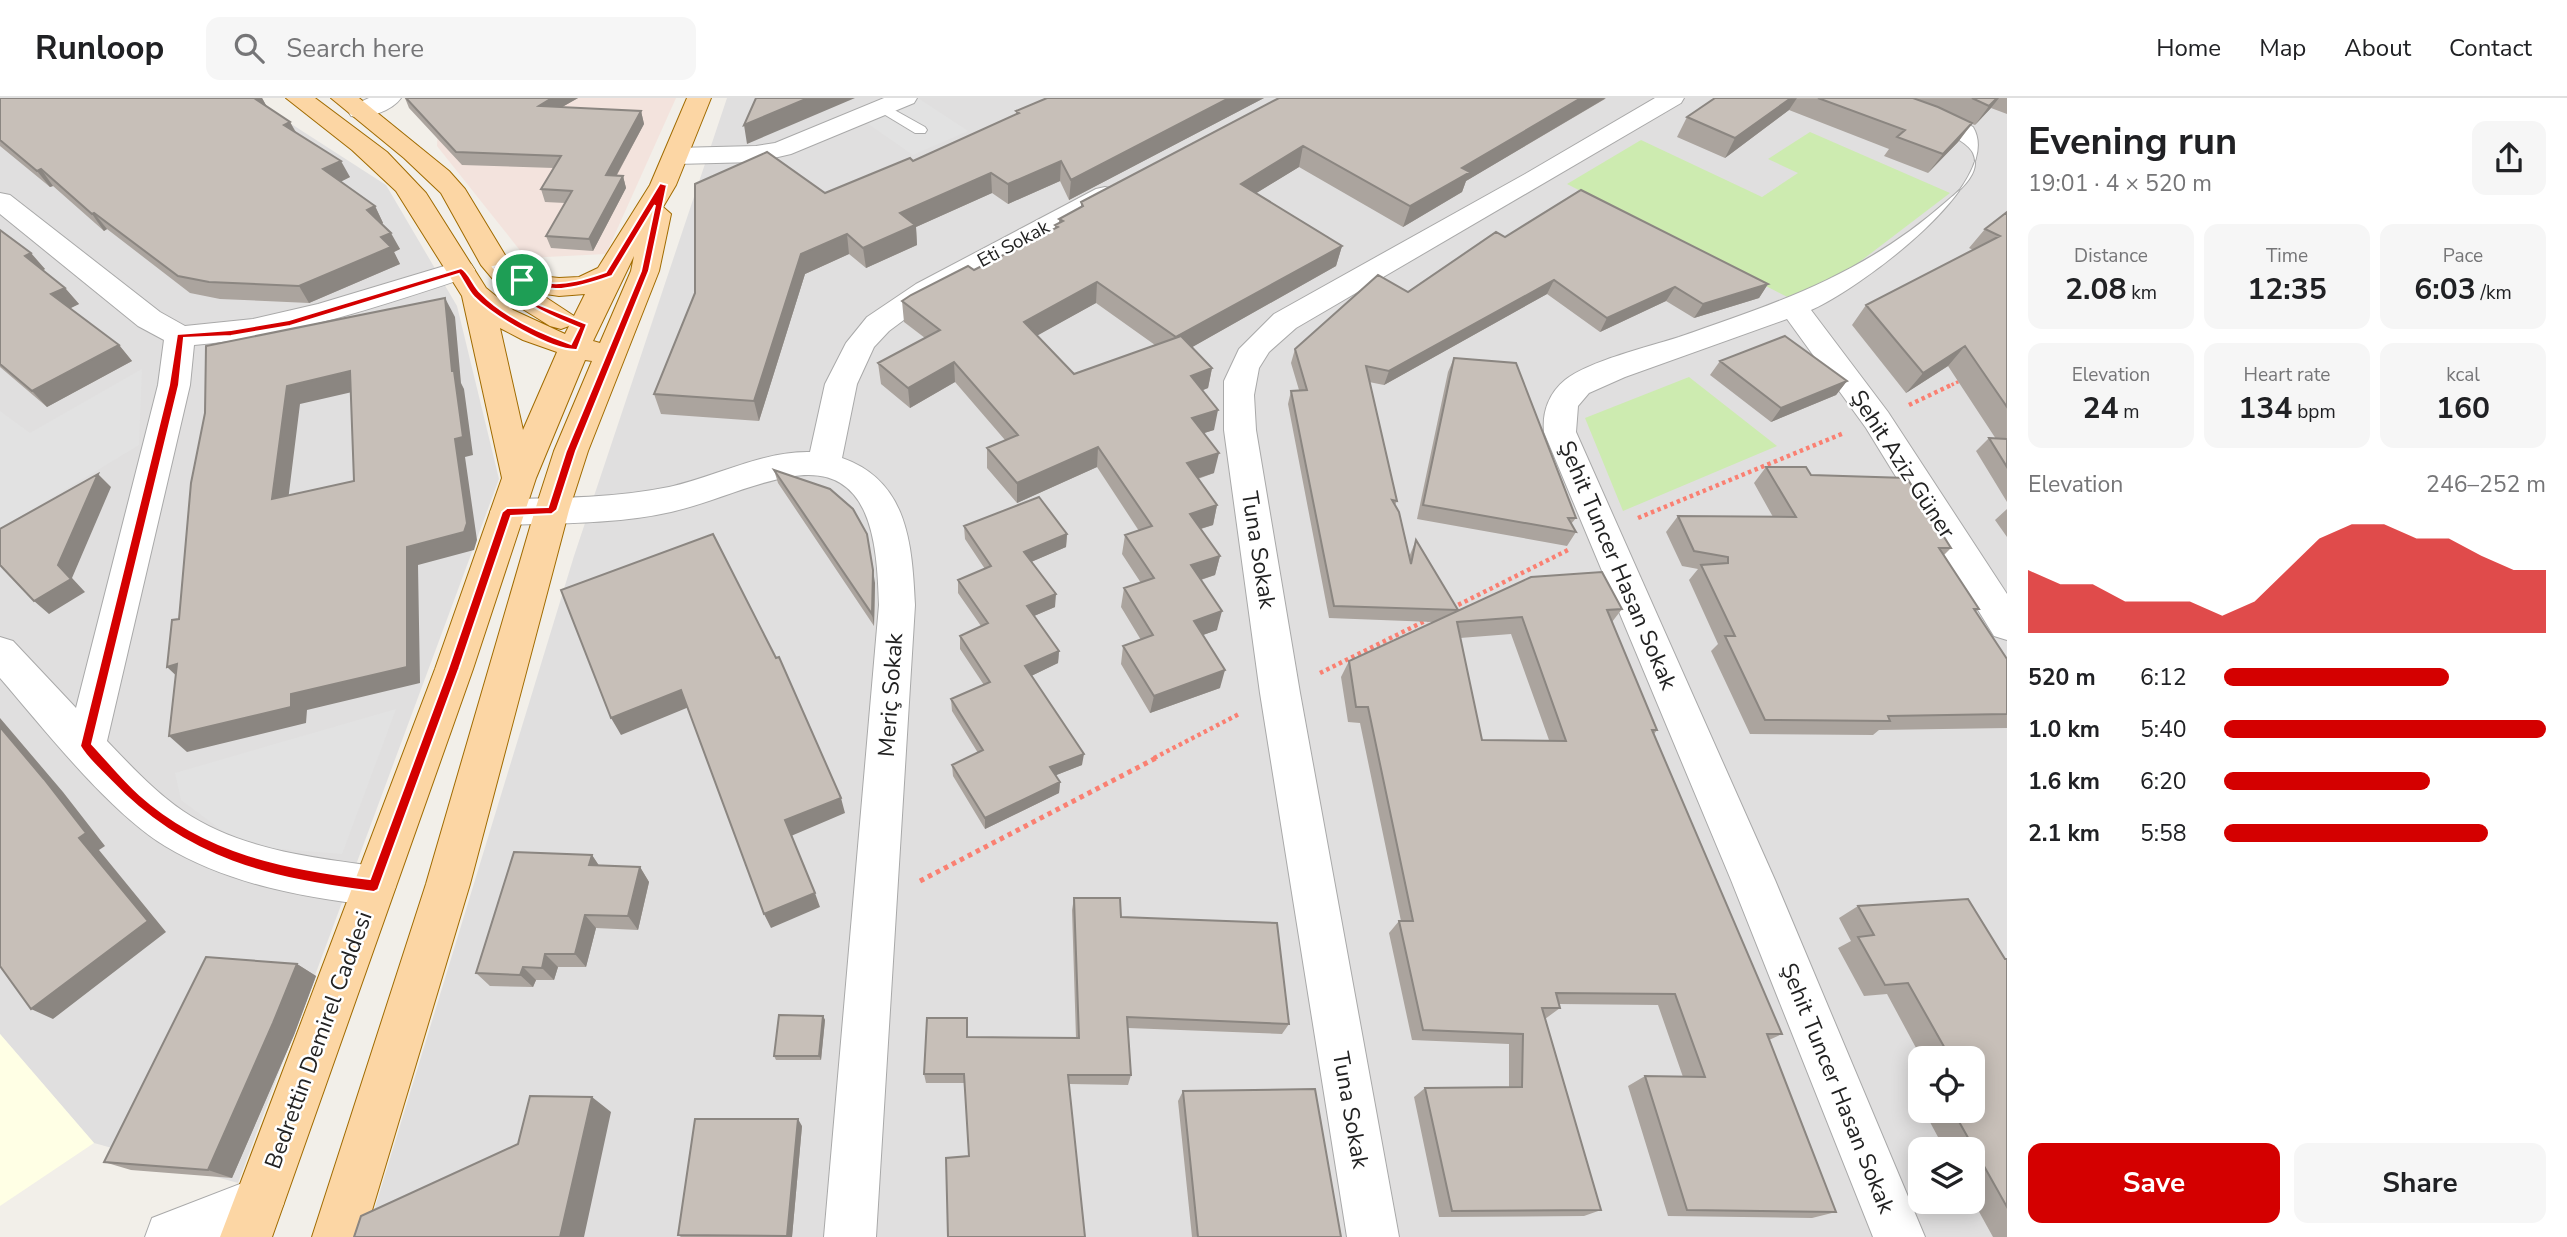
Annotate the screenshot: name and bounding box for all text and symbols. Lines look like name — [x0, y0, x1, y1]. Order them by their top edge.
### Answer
search box — [206, 17, 696, 80]
text: Runloop — [35, 26, 164, 71]
icon: search — [230, 29, 268, 67]
text: Search here — [286, 31, 424, 66]
text: Home — [2156, 32, 2221, 64]
text: Map — [2259, 32, 2306, 64]
text: About — [2344, 32, 2411, 64]
text: Contact — [2449, 32, 2532, 64]
text: Evening run — [2028, 116, 2237, 167]
button: share — [2472, 121, 2546, 195]
text: 19:01 · 4 × 520 m — [2028, 168, 2212, 199]
street label: Eti Sokak — [973, 214, 1055, 274]
text: Distance — [2074, 243, 2148, 269]
text: Time — [2266, 243, 2308, 269]
text: Pace — [2443, 243, 2483, 269]
pin — [492, 250, 552, 310]
icon: arrive — [503, 261, 541, 299]
text: 2.08 — [2065, 269, 2126, 310]
text: 12:35 — [2247, 269, 2327, 310]
text: 6:03 — [2414, 269, 2476, 310]
text: km — [2126, 280, 2157, 306]
text: /km — [2476, 280, 2512, 306]
text: Elevation — [2072, 362, 2150, 388]
text: Heart rate — [2244, 362, 2330, 388]
text: kcal — [2446, 362, 2480, 388]
street label: Şehit Aziz Güner — [1843, 384, 1963, 545]
text: 24 — [2082, 388, 2118, 429]
text: 134 — [2238, 388, 2292, 429]
text: 160 — [2436, 388, 2490, 429]
text: m — [2118, 399, 2140, 425]
text: bpm — [2292, 399, 2336, 425]
street label: Şehit Tuncer Hasan Sokak — [1551, 436, 1684, 695]
text: Elevation — [2028, 469, 2123, 500]
text: 246–252 m — [2426, 469, 2546, 500]
street label: Tuna Sokak — [1234, 489, 1283, 611]
street label: Meriç Sokak — [871, 632, 910, 758]
text: 520 m — [2028, 662, 2096, 693]
text: 6:12 — [2140, 662, 2187, 693]
text: 1.0 km — [2028, 714, 2100, 745]
text: 5:40 — [2140, 714, 2187, 745]
text: 1.6 km — [2028, 766, 2100, 797]
text: 6:20 — [2140, 766, 2187, 797]
text: 2.1 km — [2028, 818, 2100, 849]
text: 5:58 — [2140, 818, 2187, 849]
street label: Bedrettin Demirel Caddesi — [257, 907, 380, 1173]
street label: Şehit Tuncer Hasan Sokak — [1773, 958, 1902, 1219]
map controls — [1908, 1046, 1985, 1214]
button: locate — [1908, 1046, 1985, 1123]
street label: Tuna Sokak — [1325, 1049, 1376, 1171]
button: layers — [1908, 1137, 1985, 1214]
button: Save — [2028, 1143, 2280, 1223]
button: Share — [2294, 1143, 2546, 1223]

